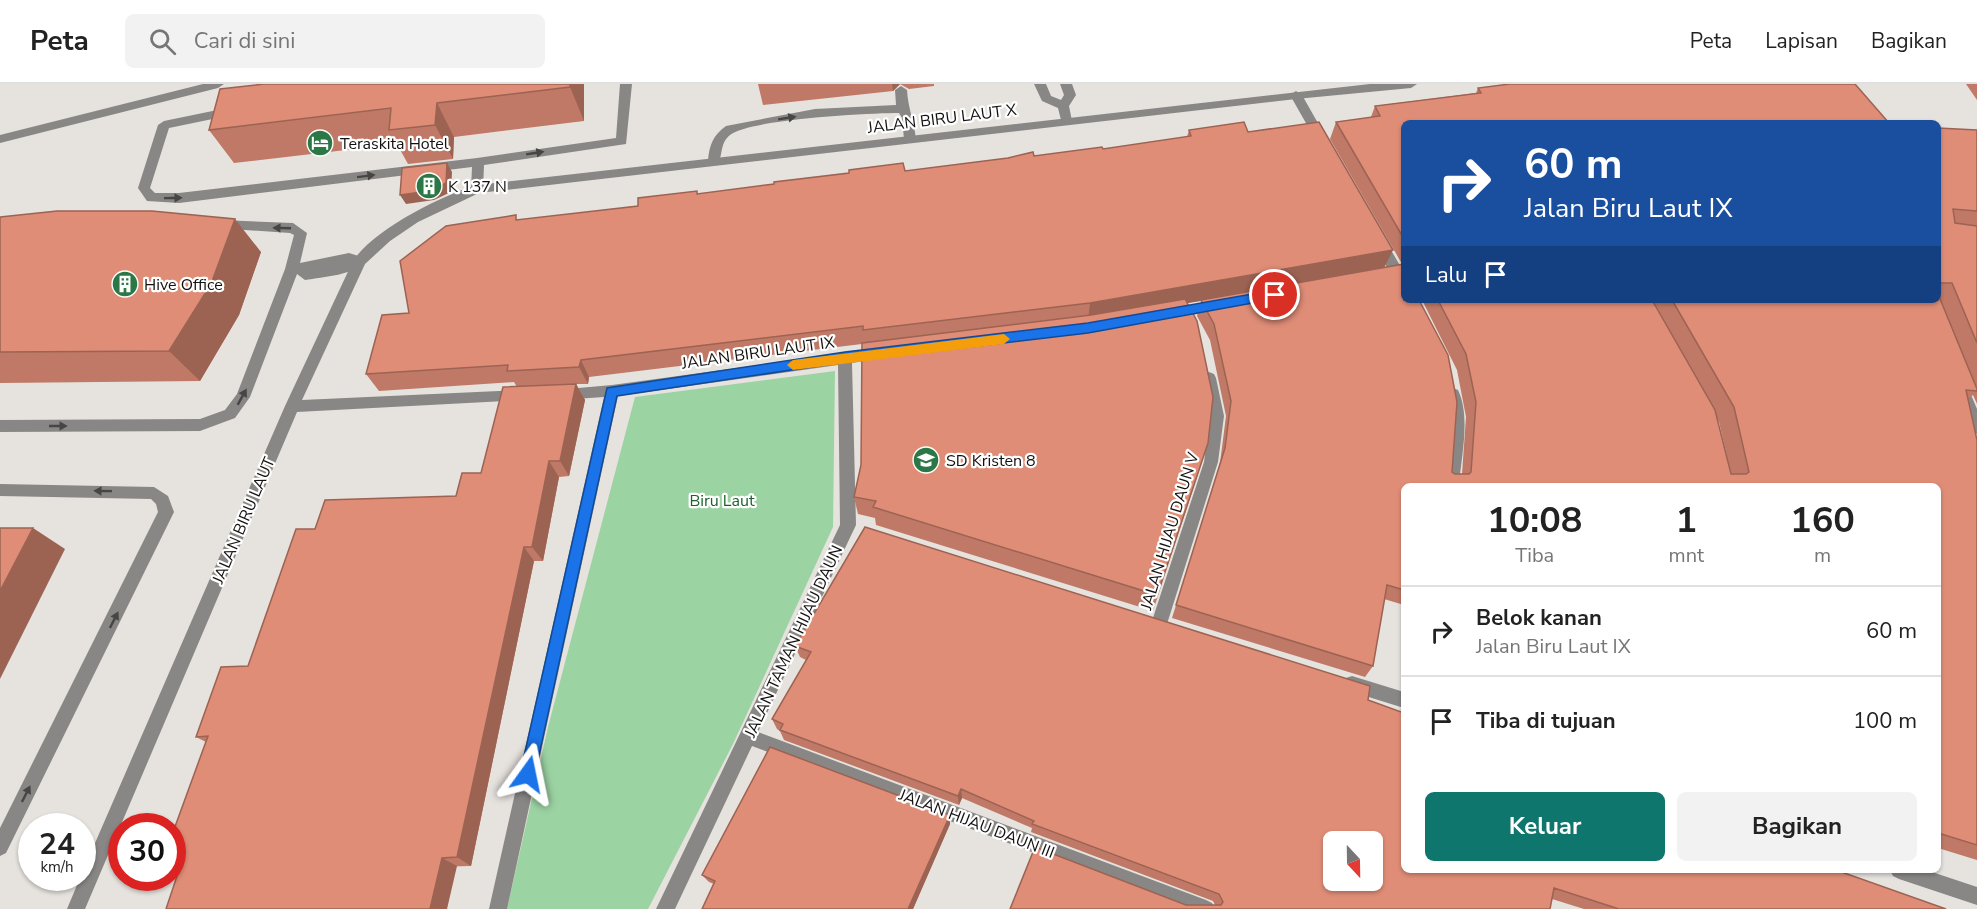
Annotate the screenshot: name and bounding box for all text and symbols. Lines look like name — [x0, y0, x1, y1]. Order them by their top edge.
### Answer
search box — [125, 14, 545, 68]
text: Peta — [30, 22, 89, 60]
icon: search — [146, 25, 179, 58]
text: Cari di sini — [194, 26, 295, 56]
text: Peta — [1690, 27, 1732, 55]
text: Lapisan — [1765, 27, 1838, 55]
text: Bagikan — [1871, 27, 1947, 55]
street label: JALAN BIRU LAUT X — [865, 99, 1018, 139]
one-way arrow — [778, 113, 797, 122]
hotel icon: Teraskita Hotel — [305, 128, 335, 158]
place label: Teraskita Hotel — [340, 133, 449, 155]
text: 60 m — [1524, 136, 1623, 193]
icon: right — [1425, 144, 1503, 222]
one-way arrow — [525, 149, 544, 158]
one-way arrow — [357, 171, 376, 180]
building icon: K 137 N — [414, 171, 444, 201]
place label: K 137 N — [448, 176, 507, 198]
text: Jalan Biru Laut IX — [1524, 190, 1733, 227]
one-way arrow — [163, 193, 182, 203]
one-way arrow — [273, 223, 292, 233]
icon: arrive — [1479, 258, 1512, 291]
text: Lalu — [1425, 260, 1467, 290]
building icon: Hive Office — [110, 269, 140, 299]
pin — [1249, 269, 1300, 320]
place label: Hive Office — [144, 274, 223, 296]
icon: arrive — [1258, 278, 1291, 311]
street label: JALAN BIRU LAUT IX — [679, 331, 837, 375]
one-way arrow — [237, 388, 247, 405]
one-way arrow — [49, 421, 68, 431]
school or university icon: SD Kristen 8 — [911, 445, 941, 475]
street label: JALAN HIJAU DAUN V — [1135, 449, 1205, 614]
place label: SD Kristen 8 — [946, 450, 1036, 472]
street label: JALAN BIRU LAUT — [207, 453, 281, 588]
one-way arrow — [93, 486, 112, 496]
park label: Biru Laut — [689, 490, 755, 512]
text: 10:08 — [1487, 496, 1582, 545]
text: 1 — [1675, 496, 1697, 545]
text: 160 — [1790, 496, 1855, 545]
street label: JALAN TAMAN HIJAU DAUN — [739, 542, 848, 742]
text: Tiba — [1515, 542, 1554, 569]
text: mnt — [1669, 542, 1704, 569]
text: m — [1814, 542, 1831, 569]
text: Belok kanan — [1476, 603, 1602, 633]
one-way arrow — [109, 611, 119, 628]
icon: right — [1425, 615, 1458, 648]
text: 60 m — [1866, 616, 1917, 646]
text: Jalan Biru Laut IX — [1476, 633, 1631, 660]
icon: arrive — [1425, 705, 1458, 738]
text: Tiba di tujuan — [1476, 706, 1616, 736]
text: 100 m — [1853, 706, 1917, 736]
position arrow — [496, 742, 560, 806]
street label: JALAN HIJAU DAUN III — [895, 784, 1058, 864]
one-way arrow — [22, 786, 31, 803]
button: Keluar — [1425, 792, 1665, 861]
button: Bagikan — [1677, 792, 1917, 861]
speed limit sign: 30 — [108, 813, 186, 891]
text: 24 — [39, 824, 75, 865]
north arrow — [1323, 831, 1383, 891]
map controls — [1323, 831, 1383, 891]
text: km/h — [40, 857, 74, 877]

